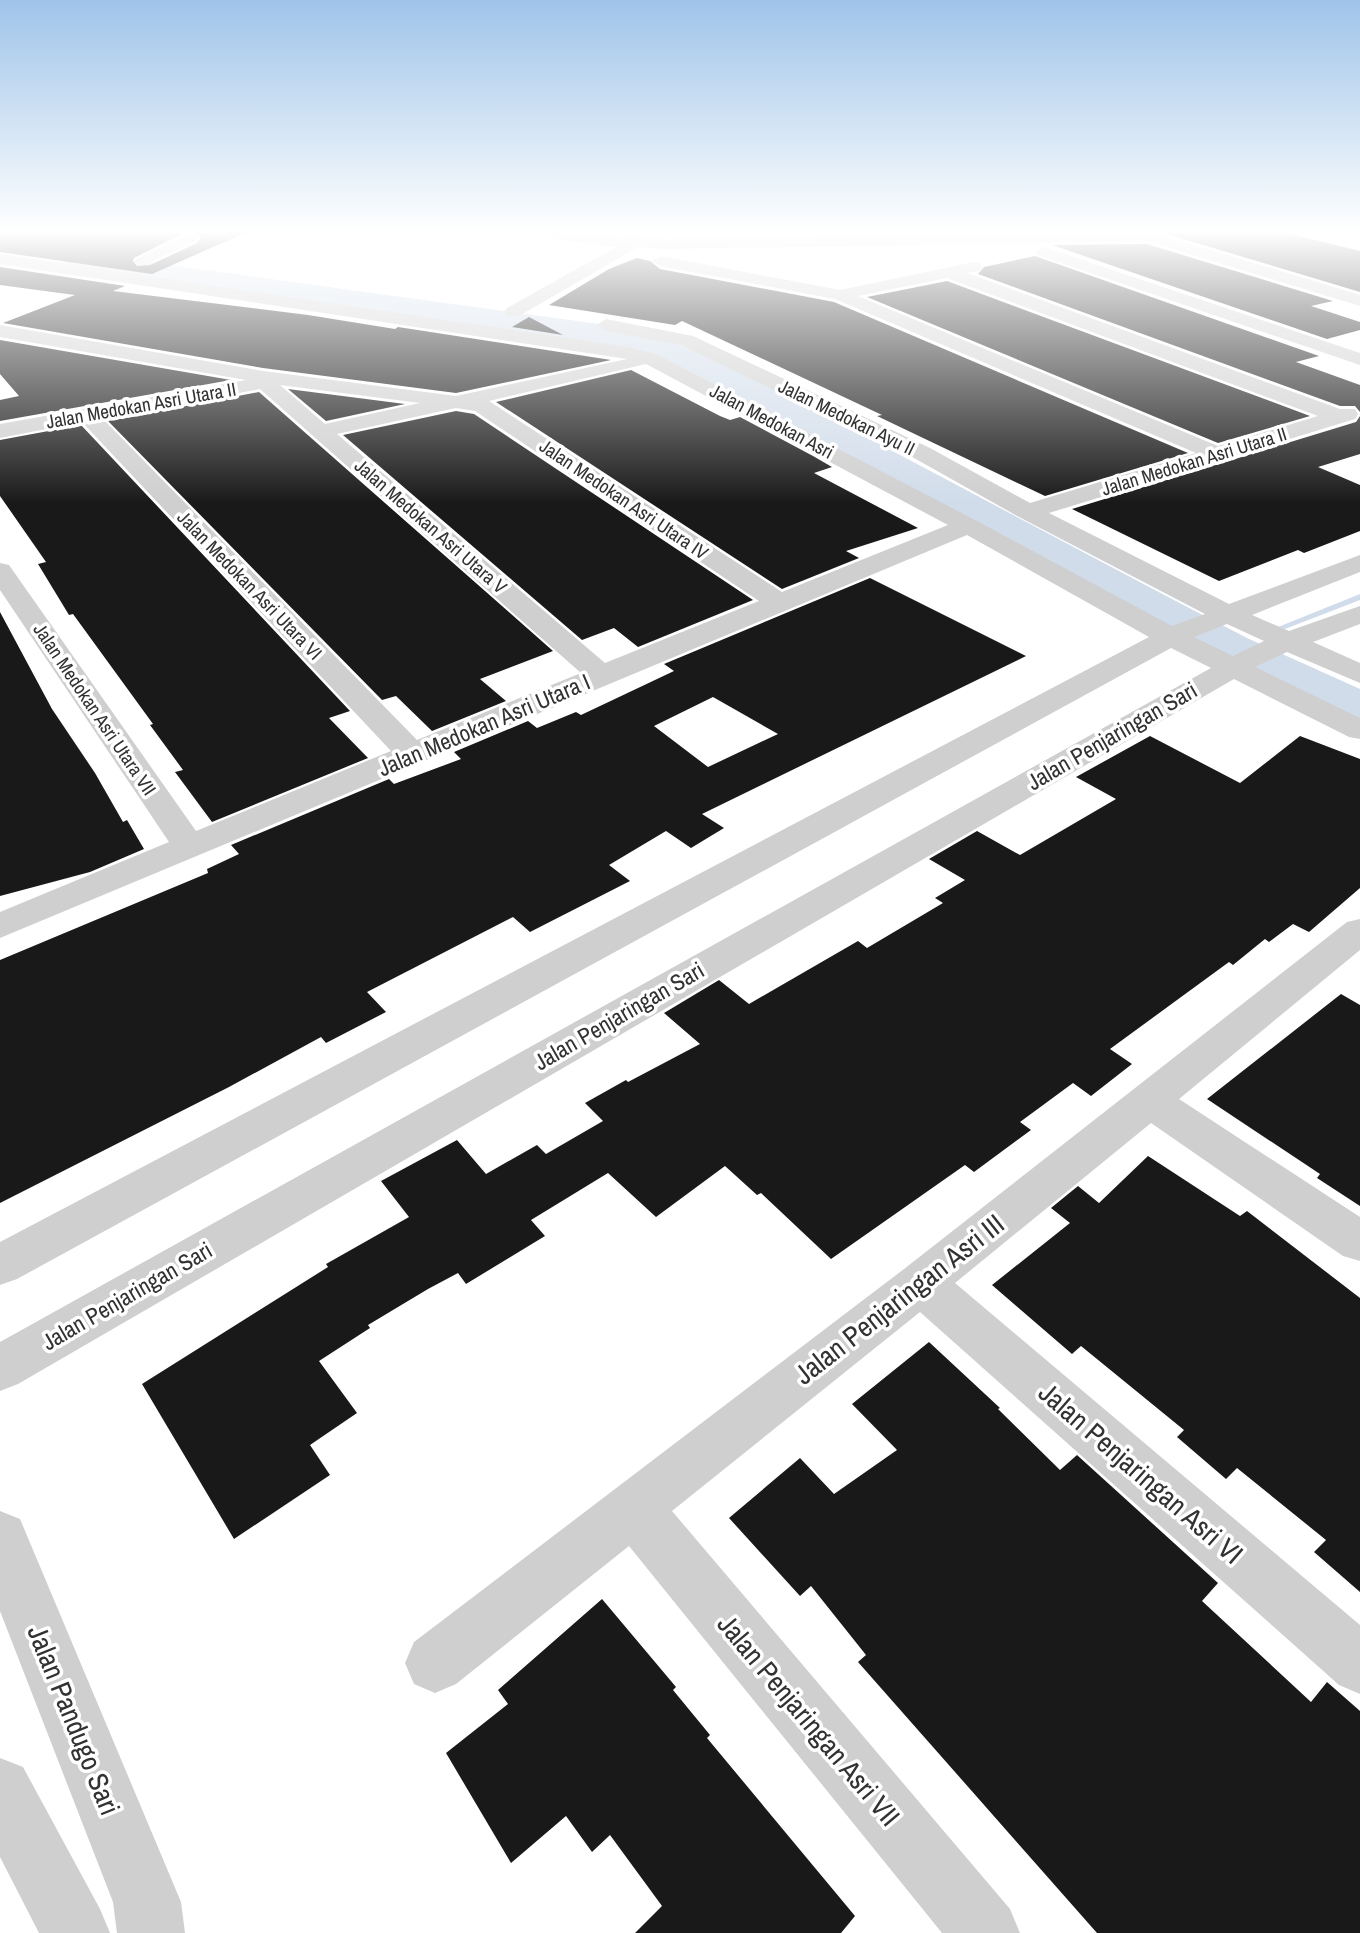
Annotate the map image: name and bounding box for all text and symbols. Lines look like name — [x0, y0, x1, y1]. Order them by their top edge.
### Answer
street label: Jalan Medokan Ayu II — [774, 373, 920, 461]
street label: Jalan Medokan Asri Utara II — [44, 376, 238, 434]
street label: Jalan Medokan Asri — [705, 377, 839, 465]
street label: Jalan Medokan Asri Utara II — [1098, 420, 1290, 502]
street label: Jalan Medokan Asri Utara IV — [535, 433, 714, 566]
street label: Jalan Medokan Asri Utara V — [349, 453, 513, 600]
street label: Jalan Medokan Asri Utara VI — [172, 505, 328, 665]
street label: Jalan Medokan Asri Utara VII — [28, 618, 162, 800]
street label: Jalan Medokan Asri Utara I — [373, 666, 595, 783]
street label: Jalan Penjaringan Sari — [1021, 674, 1203, 797]
street label: Jalan Penjaringan Sari — [528, 954, 710, 1077]
street label: Jalan Penjaringan Asri III — [786, 1205, 1012, 1393]
street label: Jalan Penjaringan Sari — [36, 1234, 218, 1357]
street label: Jalan Penjaringan Asri VI — [1031, 1374, 1251, 1572]
street label: Jalan Penjaringan Asri VII — [709, 1606, 909, 1834]
street label: Jalan Pandugo Sari — [19, 1619, 129, 1821]

